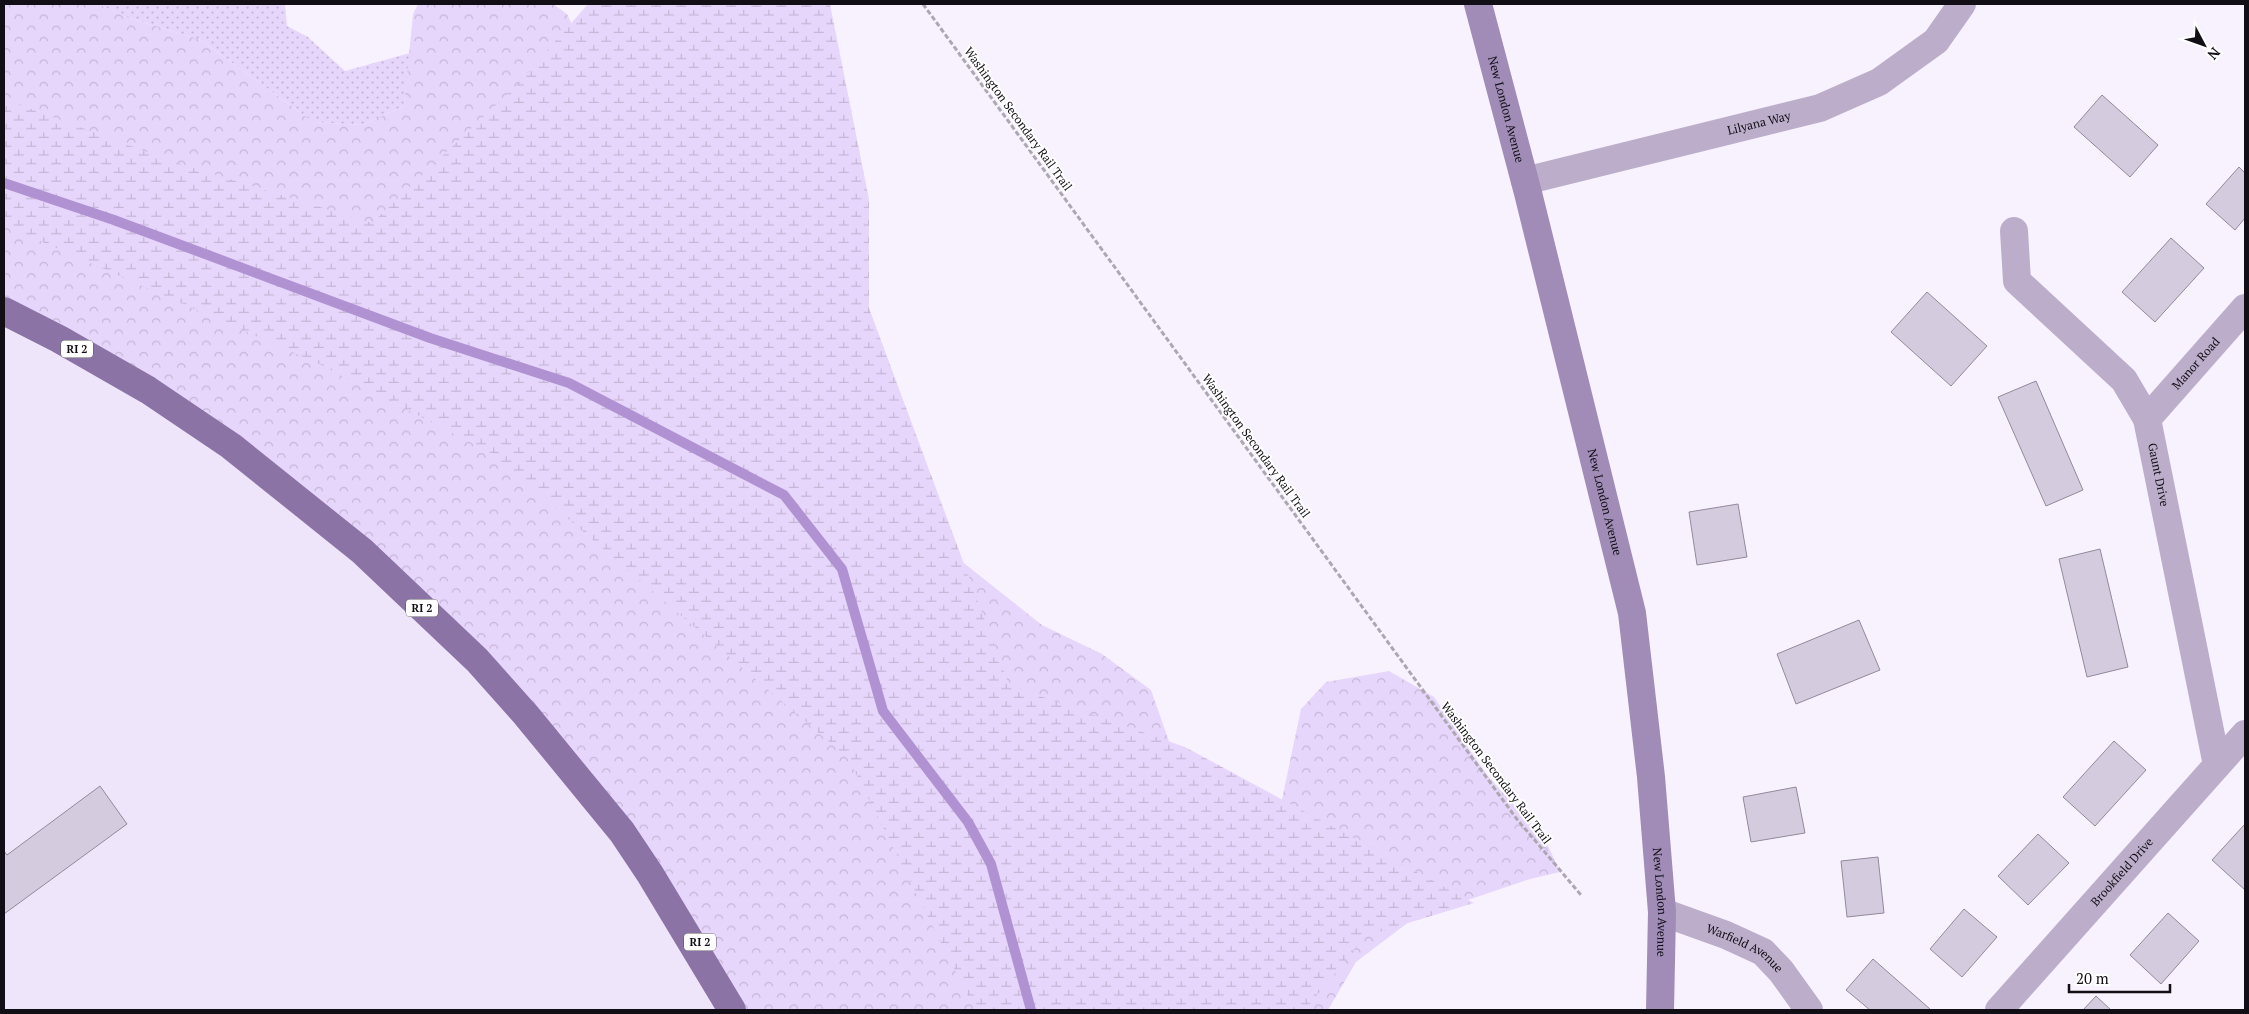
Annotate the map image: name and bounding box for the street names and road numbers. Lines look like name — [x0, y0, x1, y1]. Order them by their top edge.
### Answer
street label: Washington Secondary Rail Trail — [961, 44, 1076, 194]
street label: New London Avenue — [1485, 54, 1528, 164]
street label: Lilyana Way — [1726, 107, 1793, 138]
street label: Manor Road — [2169, 334, 2223, 392]
road number: RI 2 — [61, 340, 93, 358]
street label: Washington Secondary Rail Trail — [1199, 371, 1314, 521]
street label: Gaunt Drive — [2145, 442, 2173, 508]
street label: New London Avenue — [1585, 447, 1625, 557]
road number: RI 2 — [406, 600, 438, 616]
street label: Washington Secondary Rail Trail — [1438, 699, 1555, 847]
street label: Brookfield Drive — [2087, 834, 2156, 909]
street label: New London Avenue — [1650, 847, 1670, 957]
street label: Warfield Avenue — [1704, 921, 1786, 975]
road number: RI 2 — [684, 934, 716, 950]

